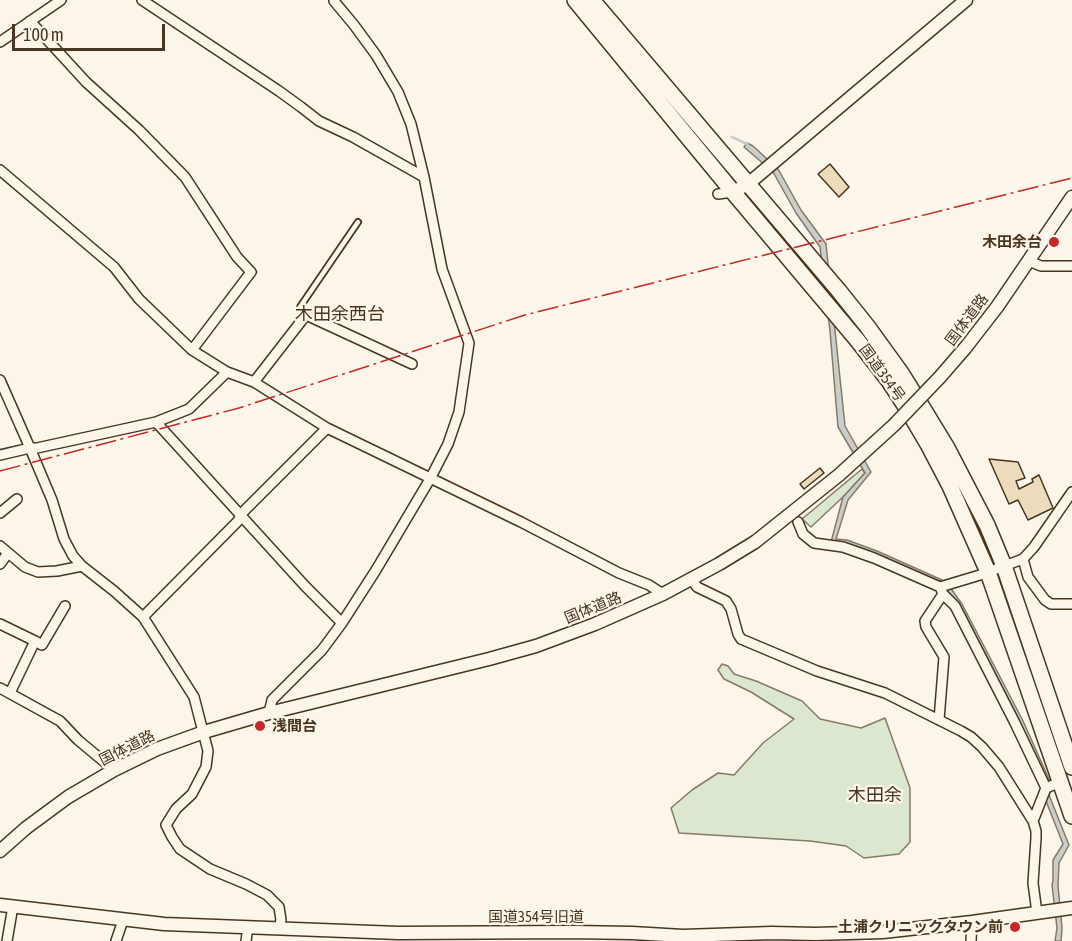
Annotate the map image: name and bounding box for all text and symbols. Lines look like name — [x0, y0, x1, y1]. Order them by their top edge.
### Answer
scale bar — [15, 12, 168, 50]
text: 100 m — [23, 24, 64, 45]
place label: 木田余台 — [982, 233, 1042, 251]
marker: 木田余台 — [1047, 235, 1061, 249]
street label: 国体道路 — [942, 291, 992, 349]
district label: 木田余西台 — [295, 303, 385, 325]
street label: 国道354号 — [855, 341, 909, 405]
street label: 国体道路 — [562, 588, 624, 628]
place label: 浅間台 — [272, 717, 317, 735]
marker: 浅間台 — [253, 719, 267, 733]
street label: 国体道路 — [96, 726, 158, 770]
district label: 木田余 — [848, 784, 902, 806]
street label: 国道354号旧道 — [488, 908, 584, 926]
place label: 土浦クリニックタウン前 — [838, 918, 1003, 936]
marker: 土浦クリニックタウン前 — [1008, 920, 1022, 934]

